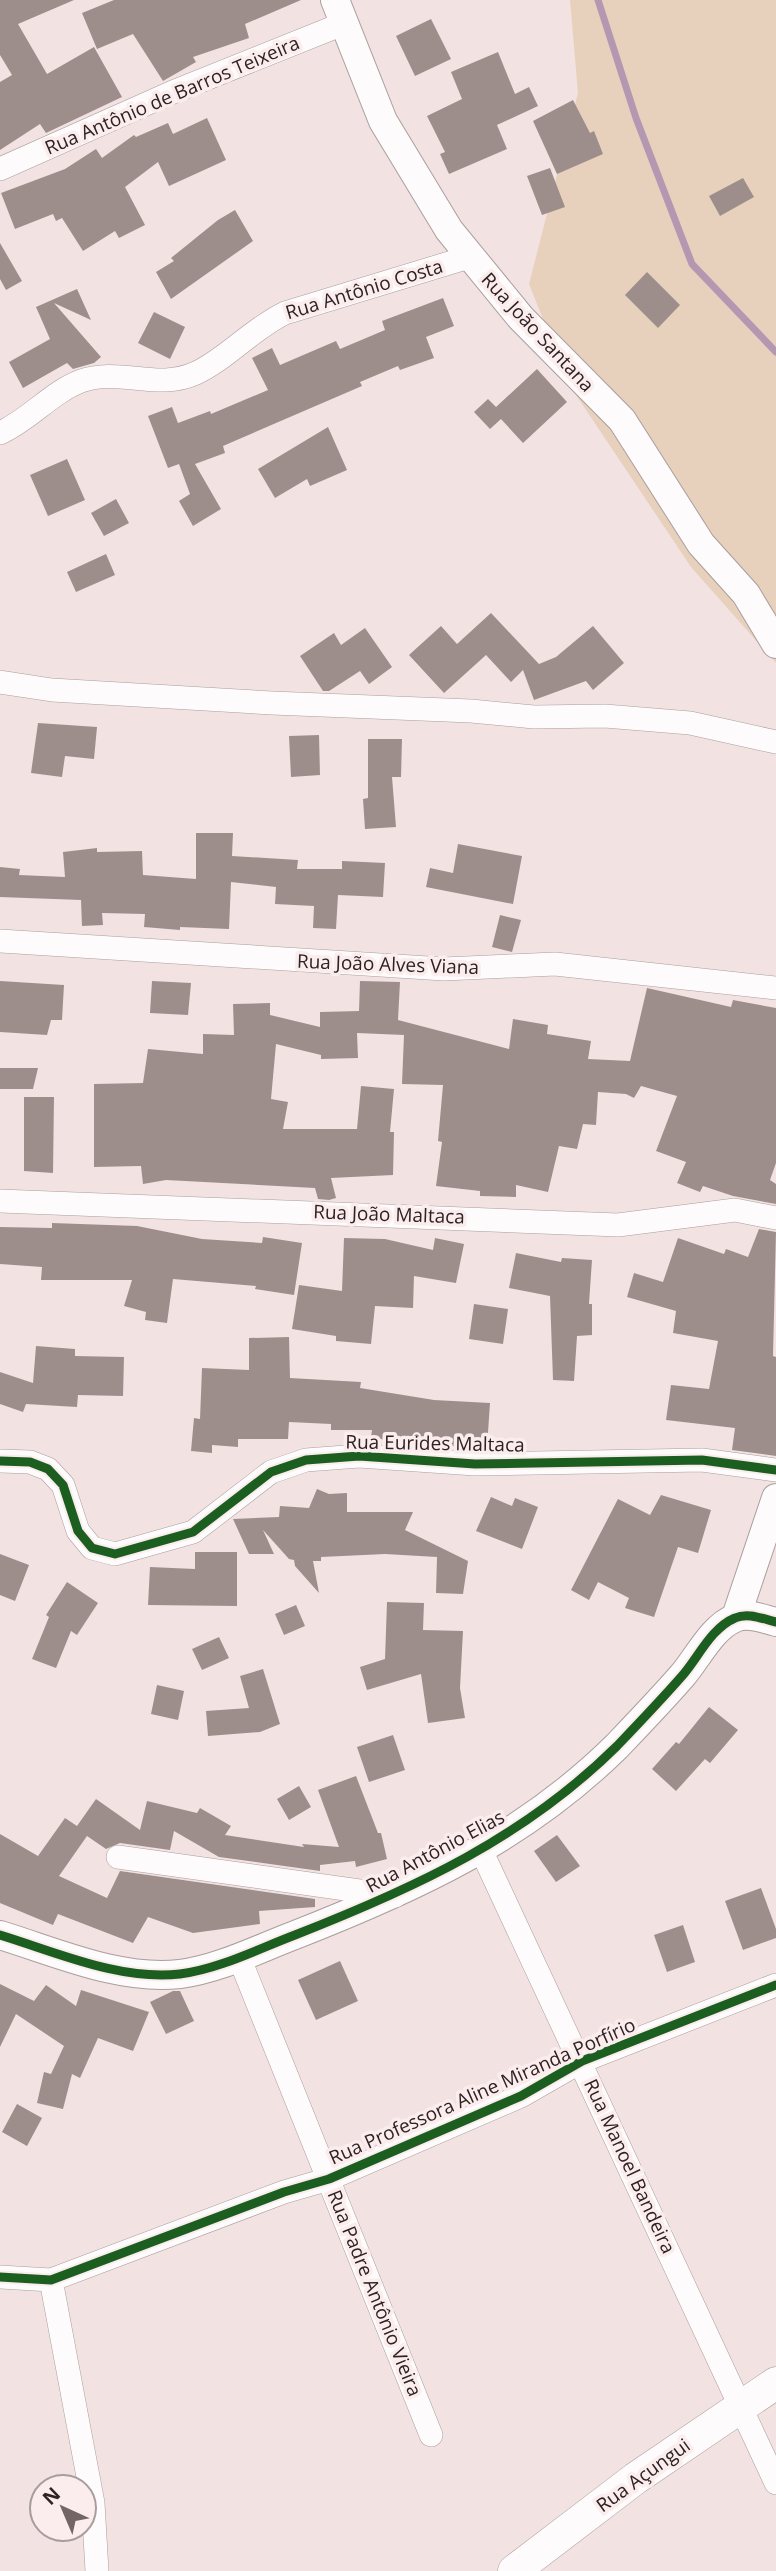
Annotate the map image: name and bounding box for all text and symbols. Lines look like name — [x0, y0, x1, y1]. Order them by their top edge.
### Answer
street label: Rua Antônio de Barros Teixeira — [41, 29, 303, 161]
street label: Rua Antônio Costa — [282, 253, 446, 325]
street label: Rua João Santana — [476, 267, 600, 397]
street label: Rua João Alves Viana — [297, 948, 479, 980]
street label: Rua João Maltaca — [313, 1198, 465, 1230]
street label: Rua Eurides Maltaca — [345, 1428, 525, 1458]
street label: Rua Antônio Elias — [361, 1804, 509, 1898]
street label: Rua Professora Aline Miranda Porfírio — [325, 2011, 639, 2171]
street label: Rua Manoel Bandeira — [578, 2074, 682, 2258]
street label: Rua Padre Antônio Vieira — [322, 2186, 428, 2400]
street label: Rua Açungui — [591, 2432, 695, 2518]
north arrow — [28, 2473, 98, 2543]
text: N — [37, 2481, 66, 2510]

